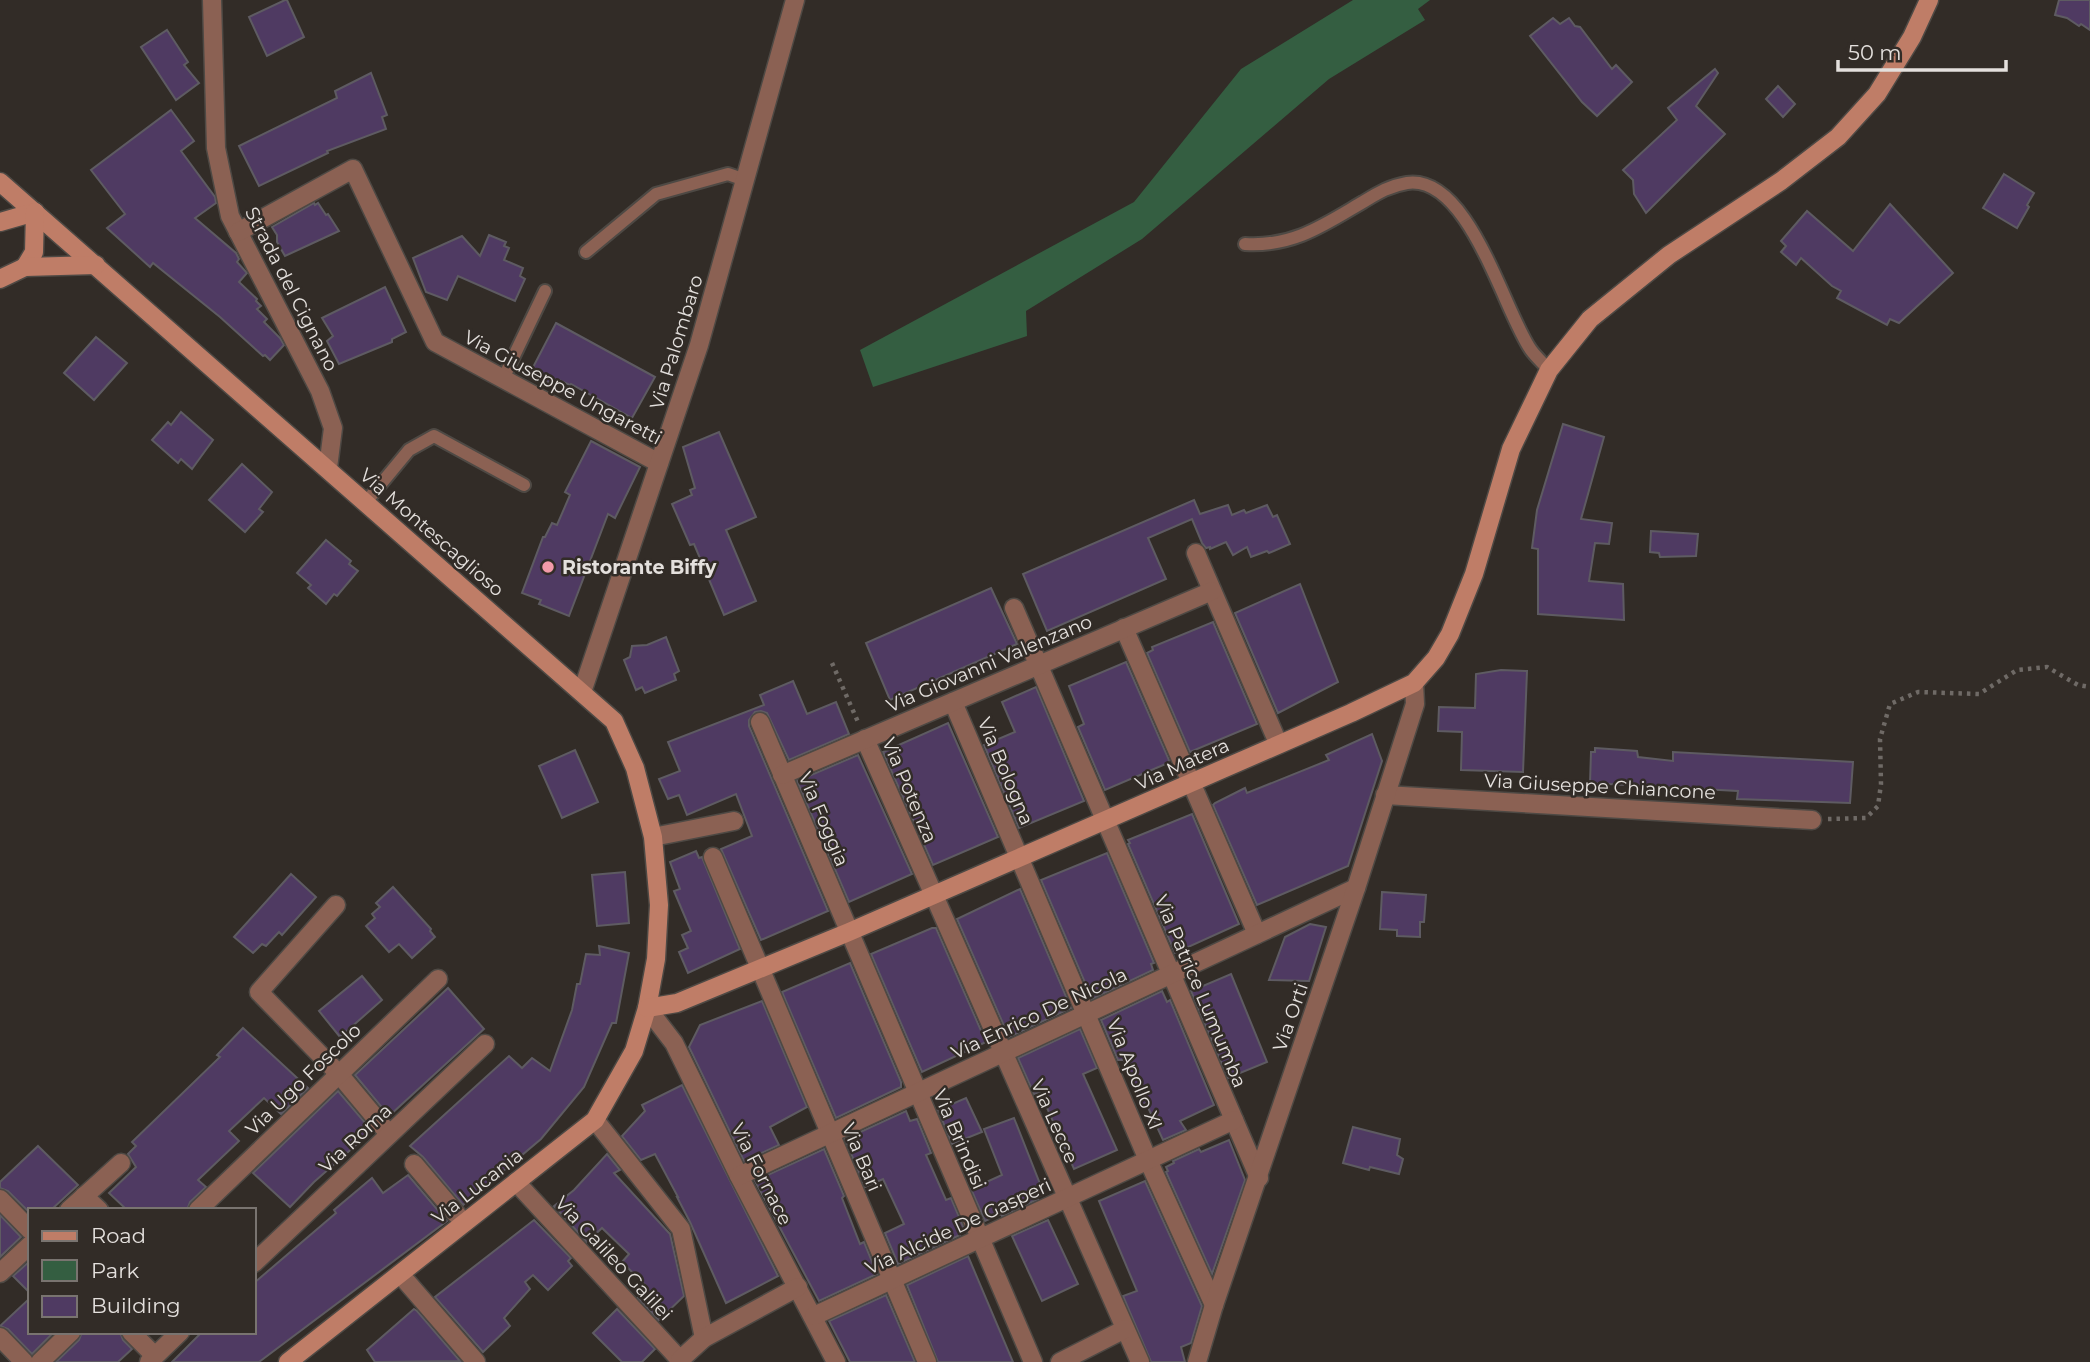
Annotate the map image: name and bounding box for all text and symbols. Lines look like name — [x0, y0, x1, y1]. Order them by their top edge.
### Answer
scale bar — [1838, 28, 2006, 72]
text: 50 m — [1848, 40, 1902, 65]
street label: Strada del Cignano — [240, 203, 343, 375]
street label: Via Palombaro — [645, 272, 708, 412]
street label: Via Giuseppe Ungaretti — [460, 325, 666, 449]
street label: Via Montescaglioso — [355, 464, 509, 601]
place label: Ristorante Biffy — [562, 556, 717, 579]
marker: Ristorante Biffy — [540, 559, 556, 575]
street label: Via Giovanni Valenzano — [883, 610, 1096, 717]
street label: Via Bologna — [973, 714, 1039, 828]
street label: Via Potenza — [877, 734, 942, 846]
street label: Via Matera — [1132, 734, 1233, 795]
street label: Via Foggia — [793, 769, 854, 870]
street label: Via Giuseppe Chiancone — [1484, 769, 1716, 804]
street label: Via Patrice Lumumba — [1150, 891, 1252, 1091]
street label: Via Enrico De Nicola — [948, 963, 1131, 1064]
street label: Via Orti — [1268, 980, 1313, 1054]
street label: Via Apollo XI — [1102, 1015, 1167, 1133]
street label: Via Ugo Foscolo — [241, 1018, 366, 1140]
street label: Via Lecce — [1026, 1076, 1083, 1167]
street label: Via Brindisi — [928, 1086, 991, 1193]
street label: Via Roma — [314, 1099, 397, 1178]
street label: Via Fornace — [726, 1119, 797, 1229]
street label: Via Bari — [837, 1119, 886, 1195]
street label: Via Lucania — [427, 1144, 527, 1229]
street label: Via Alcide De Gasperi — [862, 1173, 1055, 1280]
street label: Via Galileo Galilei — [550, 1191, 677, 1325]
legend — [28, 1208, 256, 1334]
text: Road — [91, 1223, 146, 1248]
text: Park — [91, 1258, 139, 1283]
text: Building — [91, 1293, 181, 1318]

